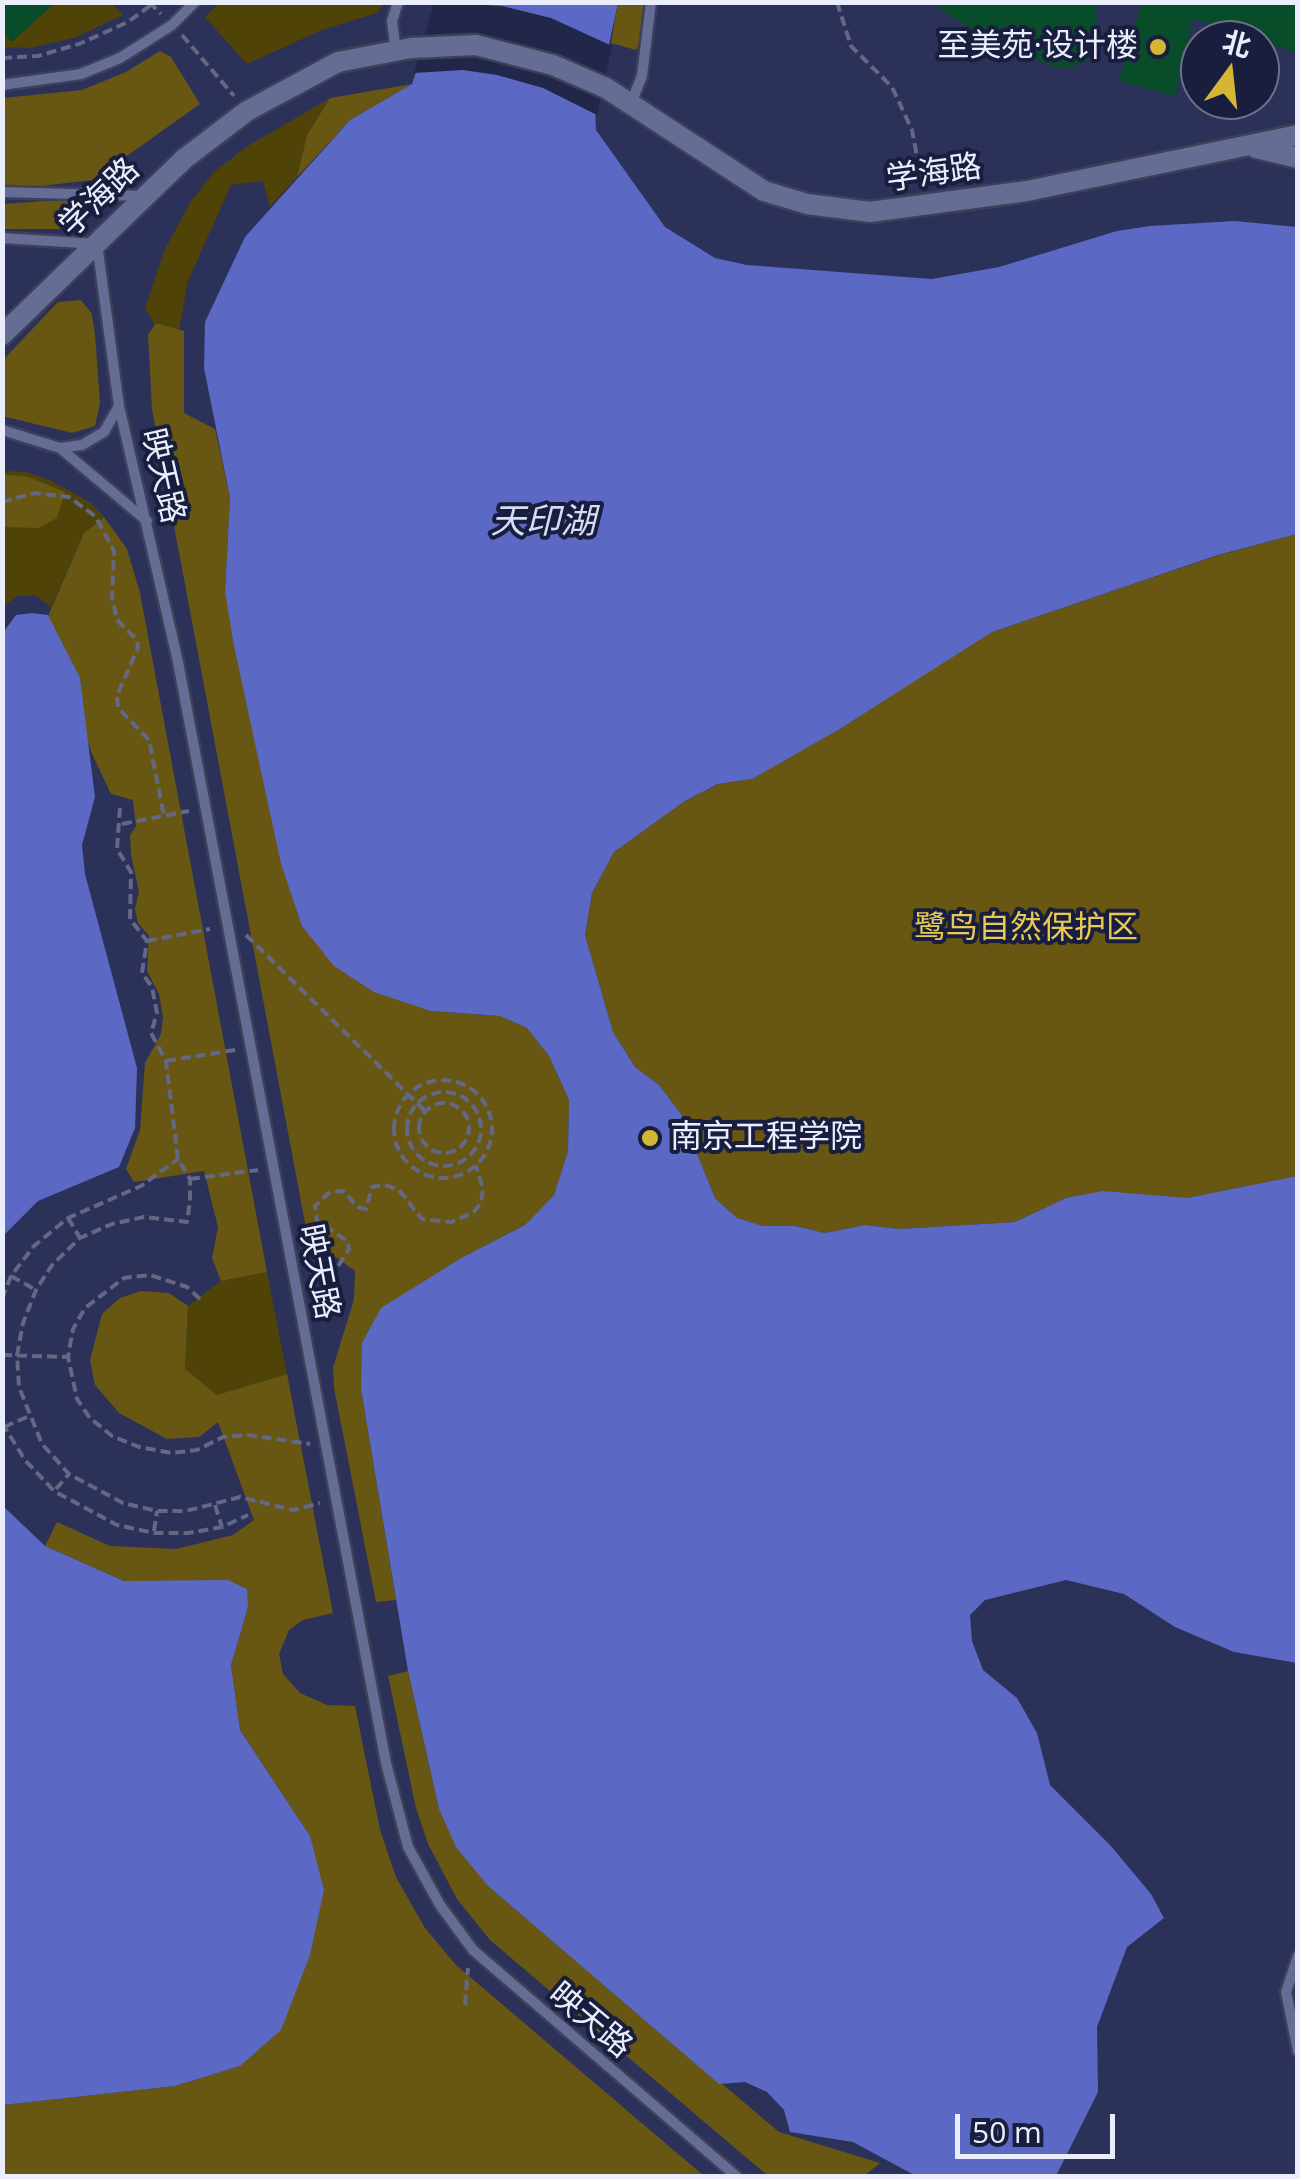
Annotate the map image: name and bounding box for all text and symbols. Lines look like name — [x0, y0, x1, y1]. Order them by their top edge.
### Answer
north arrow — [1180, 20, 1280, 120]
text: 北 — [1219, 21, 1256, 65]
place label: 至美苑·设计楼 — [938, 28, 1138, 66]
marker: 至美苑·设计楼 — [1147, 36, 1169, 58]
street label: 学海路 — [884, 148, 984, 200]
street label: 学海路 — [52, 151, 148, 245]
street label: 映天路 — [132, 425, 192, 527]
water label: 天印湖 — [491, 502, 595, 544]
park label: 鹭鸟自然保护区 — [914, 910, 1138, 948]
place label: 南京工程学院 — [670, 1119, 862, 1157]
marker: 南京工程学院 — [639, 1127, 661, 1149]
street label: 映天路 — [290, 1221, 346, 1323]
street label: 映天路 — [541, 1975, 639, 2067]
scale bar — [960, 2094, 1120, 2156]
text: 50 m — [972, 2111, 1042, 2152]

